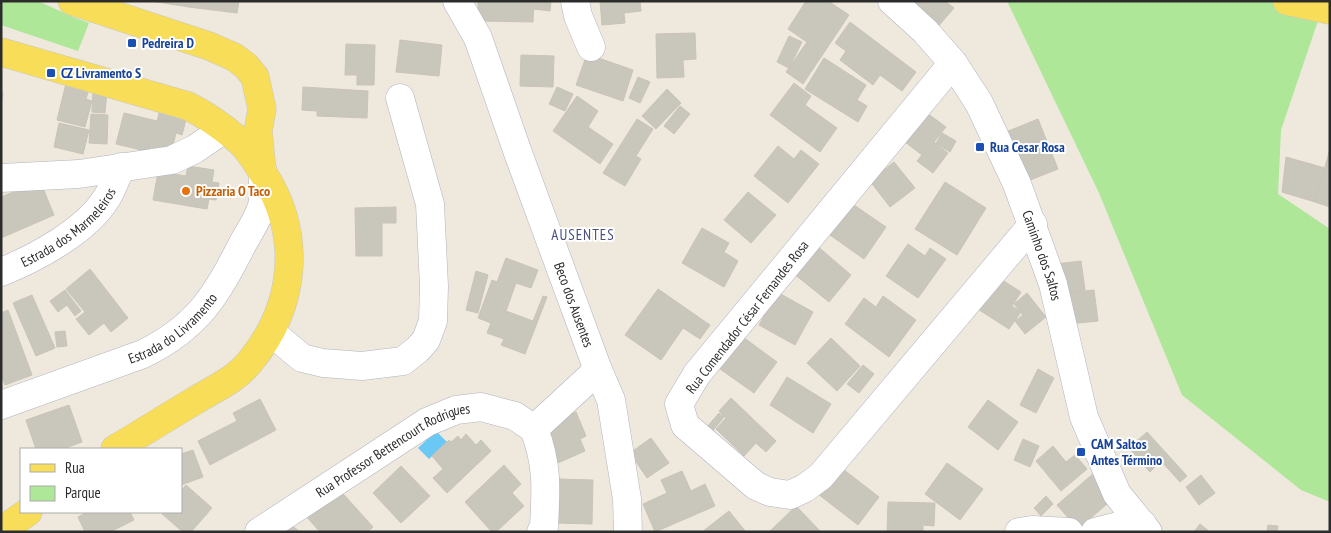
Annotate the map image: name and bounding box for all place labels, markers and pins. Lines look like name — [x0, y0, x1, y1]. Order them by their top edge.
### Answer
place label: Pedreira D — [142, 34, 194, 52]
marker: Pedreira D — [126, 37, 138, 49]
place label: CZ Livramento S — [61, 64, 141, 82]
marker: CZ Livramento S — [45, 67, 57, 79]
place label: Rua Cesar Rosa — [990, 138, 1065, 156]
marker: Rua Cesar Rosa — [974, 141, 986, 153]
place label: Pizzaria O Taco — [196, 182, 270, 200]
marker: Pizzaria O Taco — [180, 185, 192, 197]
place label: CAM Saltos Antes Término — [1090, 435, 1162, 469]
marker: CAM Saltos Antes Término — [1075, 446, 1087, 458]

